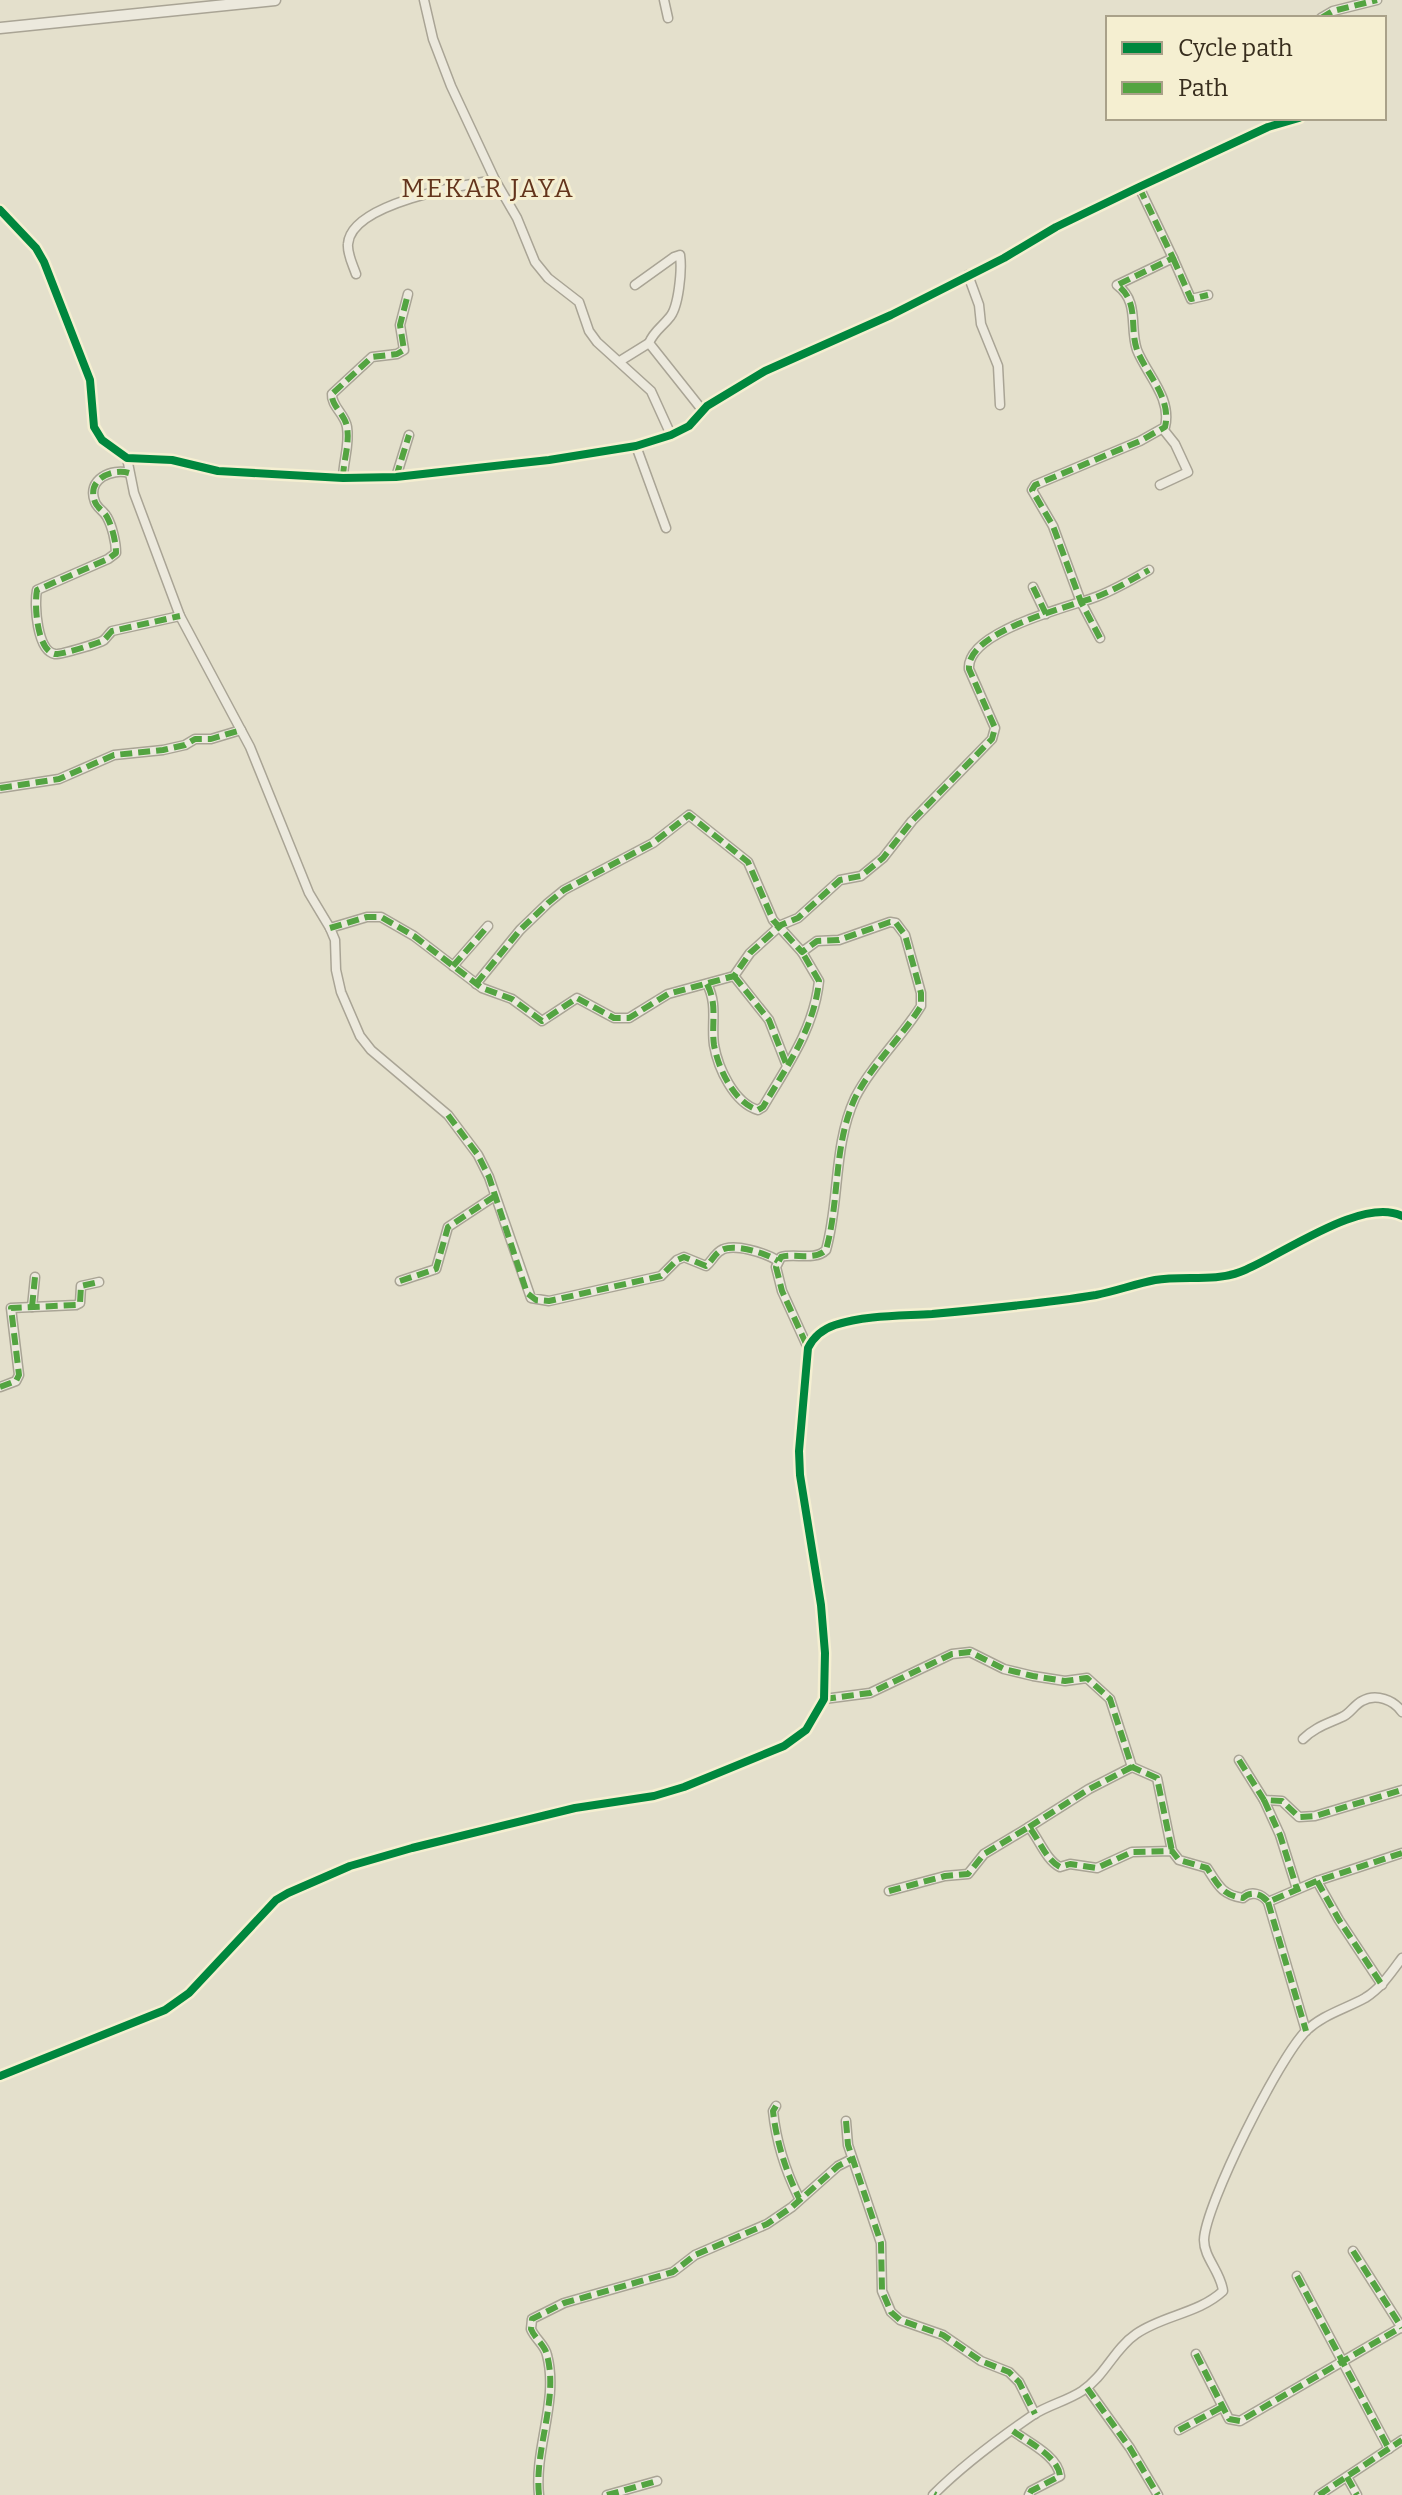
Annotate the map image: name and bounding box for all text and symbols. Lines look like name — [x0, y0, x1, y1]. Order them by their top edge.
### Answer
legend — [1106, 16, 1386, 120]
text: Cycle path — [1178, 34, 1293, 62]
text: Path — [1178, 74, 1228, 102]
district label: MEKAR JAYA — [401, 173, 575, 204]

